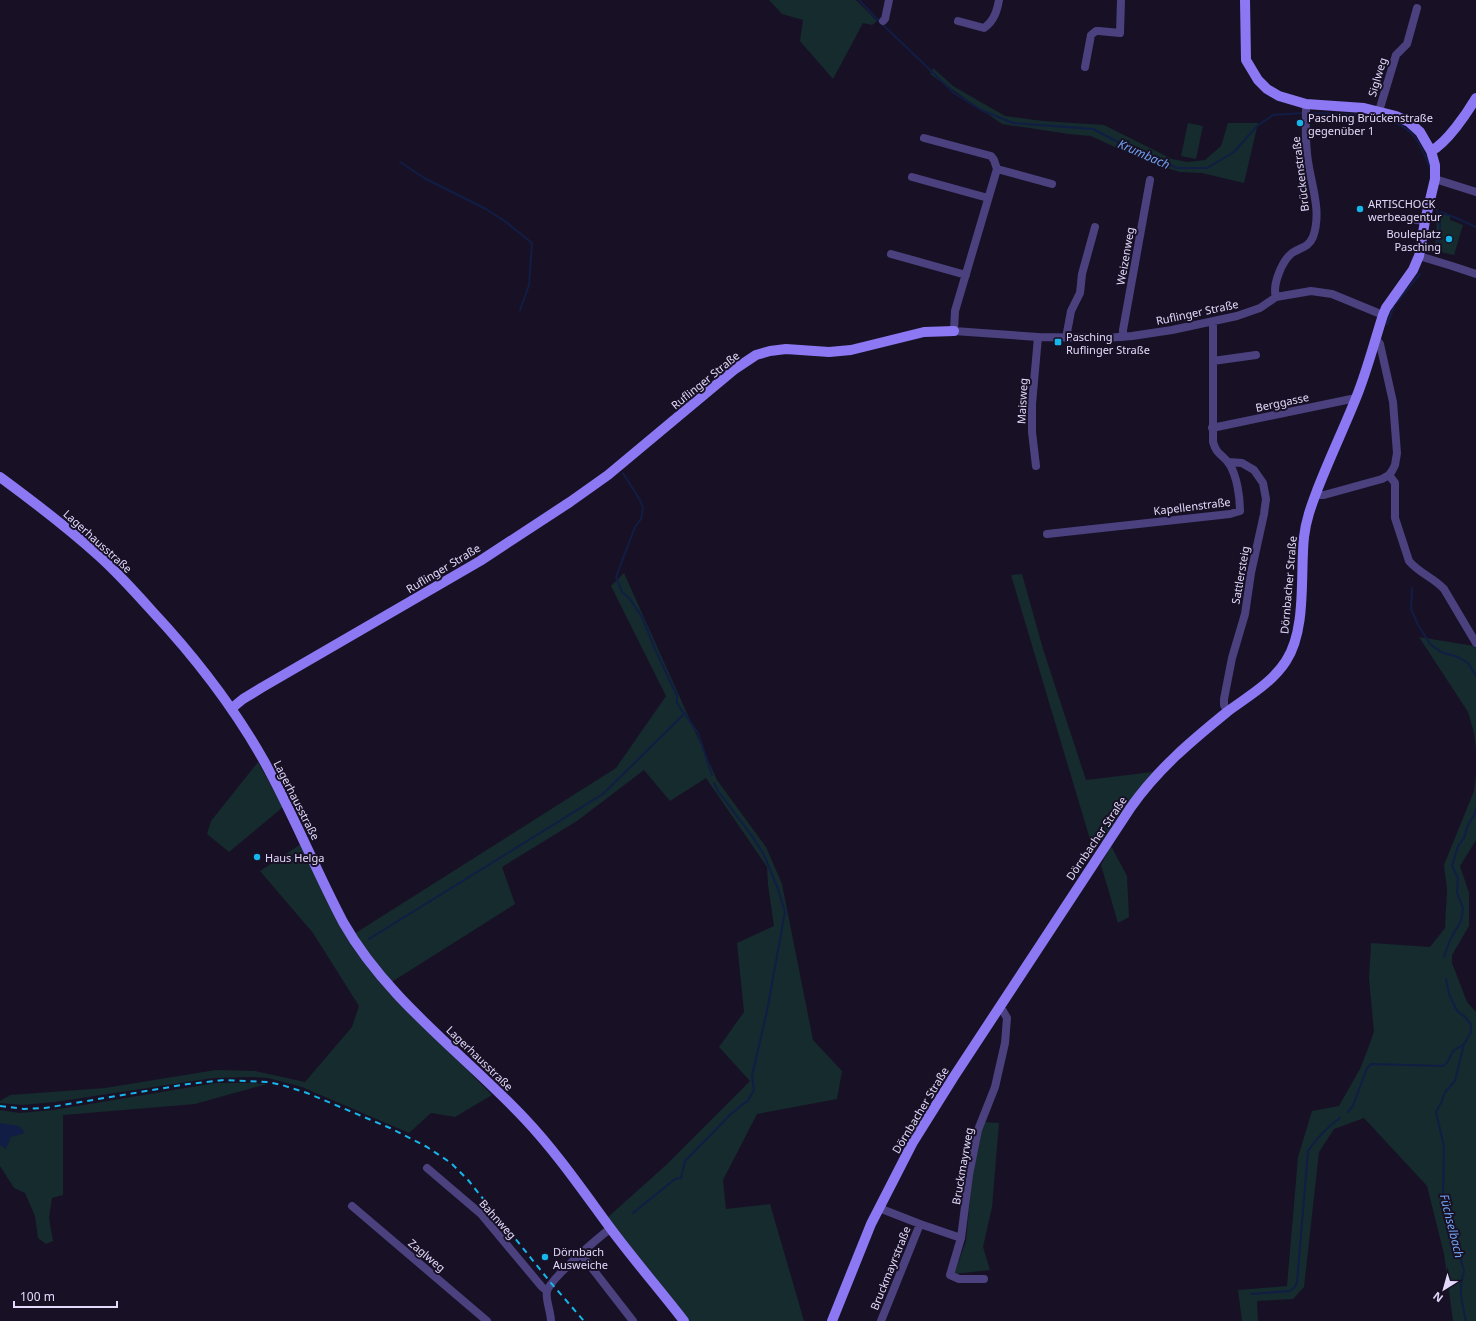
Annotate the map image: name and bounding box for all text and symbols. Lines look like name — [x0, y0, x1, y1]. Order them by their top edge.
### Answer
street label: Siglweg — [1364, 56, 1390, 98]
place label: Pasching Brückenstraße gegenüber 1 — [1308, 110, 1433, 138]
marker: Pasching Brückenstraße gegenüber 1 — [1295, 118, 1305, 128]
water label: Krumbach — [1115, 135, 1173, 173]
street label: Brückenstraße — [1288, 136, 1312, 212]
place label: ARTISCHOCK werbeagentur — [1368, 196, 1442, 224]
marker: ARTISCHOCK werbeagentur — [1355, 204, 1365, 214]
street label: Weizenweg — [1113, 226, 1137, 286]
place label: Bouleplatz Pasching — [1386, 226, 1441, 254]
marker: Bouleplatz Pasching — [1444, 234, 1454, 244]
street label: Ruflinger Straße — [1154, 296, 1240, 328]
place label: Pasching Ruflinger Straße — [1066, 329, 1150, 357]
marker: Pasching Ruflinger Straße — [1053, 337, 1063, 347]
street label: Ruflinger Straße — [668, 348, 742, 412]
street label: Maisweg — [1013, 378, 1031, 424]
street label: Berggasse — [1254, 389, 1310, 415]
street label: Kapellenstraße — [1153, 494, 1231, 518]
street label: Lagerhausstraße — [61, 506, 135, 576]
street label: Dörnbacher Straße — [1276, 535, 1300, 635]
street label: Ruflinger Straße — [403, 540, 483, 596]
street label: Sattlersteig — [1228, 545, 1252, 605]
street label: Lagerhausstraße — [270, 758, 324, 842]
street label: Dörnbacher Straße — [1062, 793, 1130, 883]
place label: Haus Helga — [265, 850, 324, 865]
marker: Haus Helga — [252, 852, 262, 862]
street label: Lagerhausstraße — [443, 1022, 517, 1094]
street label: Dörnbacher Straße — [888, 1064, 952, 1156]
street label: Bruckmayrweg — [948, 1126, 976, 1206]
water label: Füchselbach — [1436, 1192, 1468, 1260]
street label: Bahnweg — [476, 1196, 520, 1242]
street label: Bruckmayrstraße — [866, 1224, 914, 1312]
street label: Zaglweg — [405, 1235, 449, 1275]
place label: Dörnbach Ausweiche — [553, 1244, 608, 1272]
marker: Dörnbach Ausweiche — [540, 1252, 550, 1262]
north arrow — [1424, 1269, 1464, 1309]
scale bar — [14, 1283, 117, 1309]
text: 100 m — [20, 1288, 55, 1305]
text: N — [1430, 1289, 1446, 1306]

